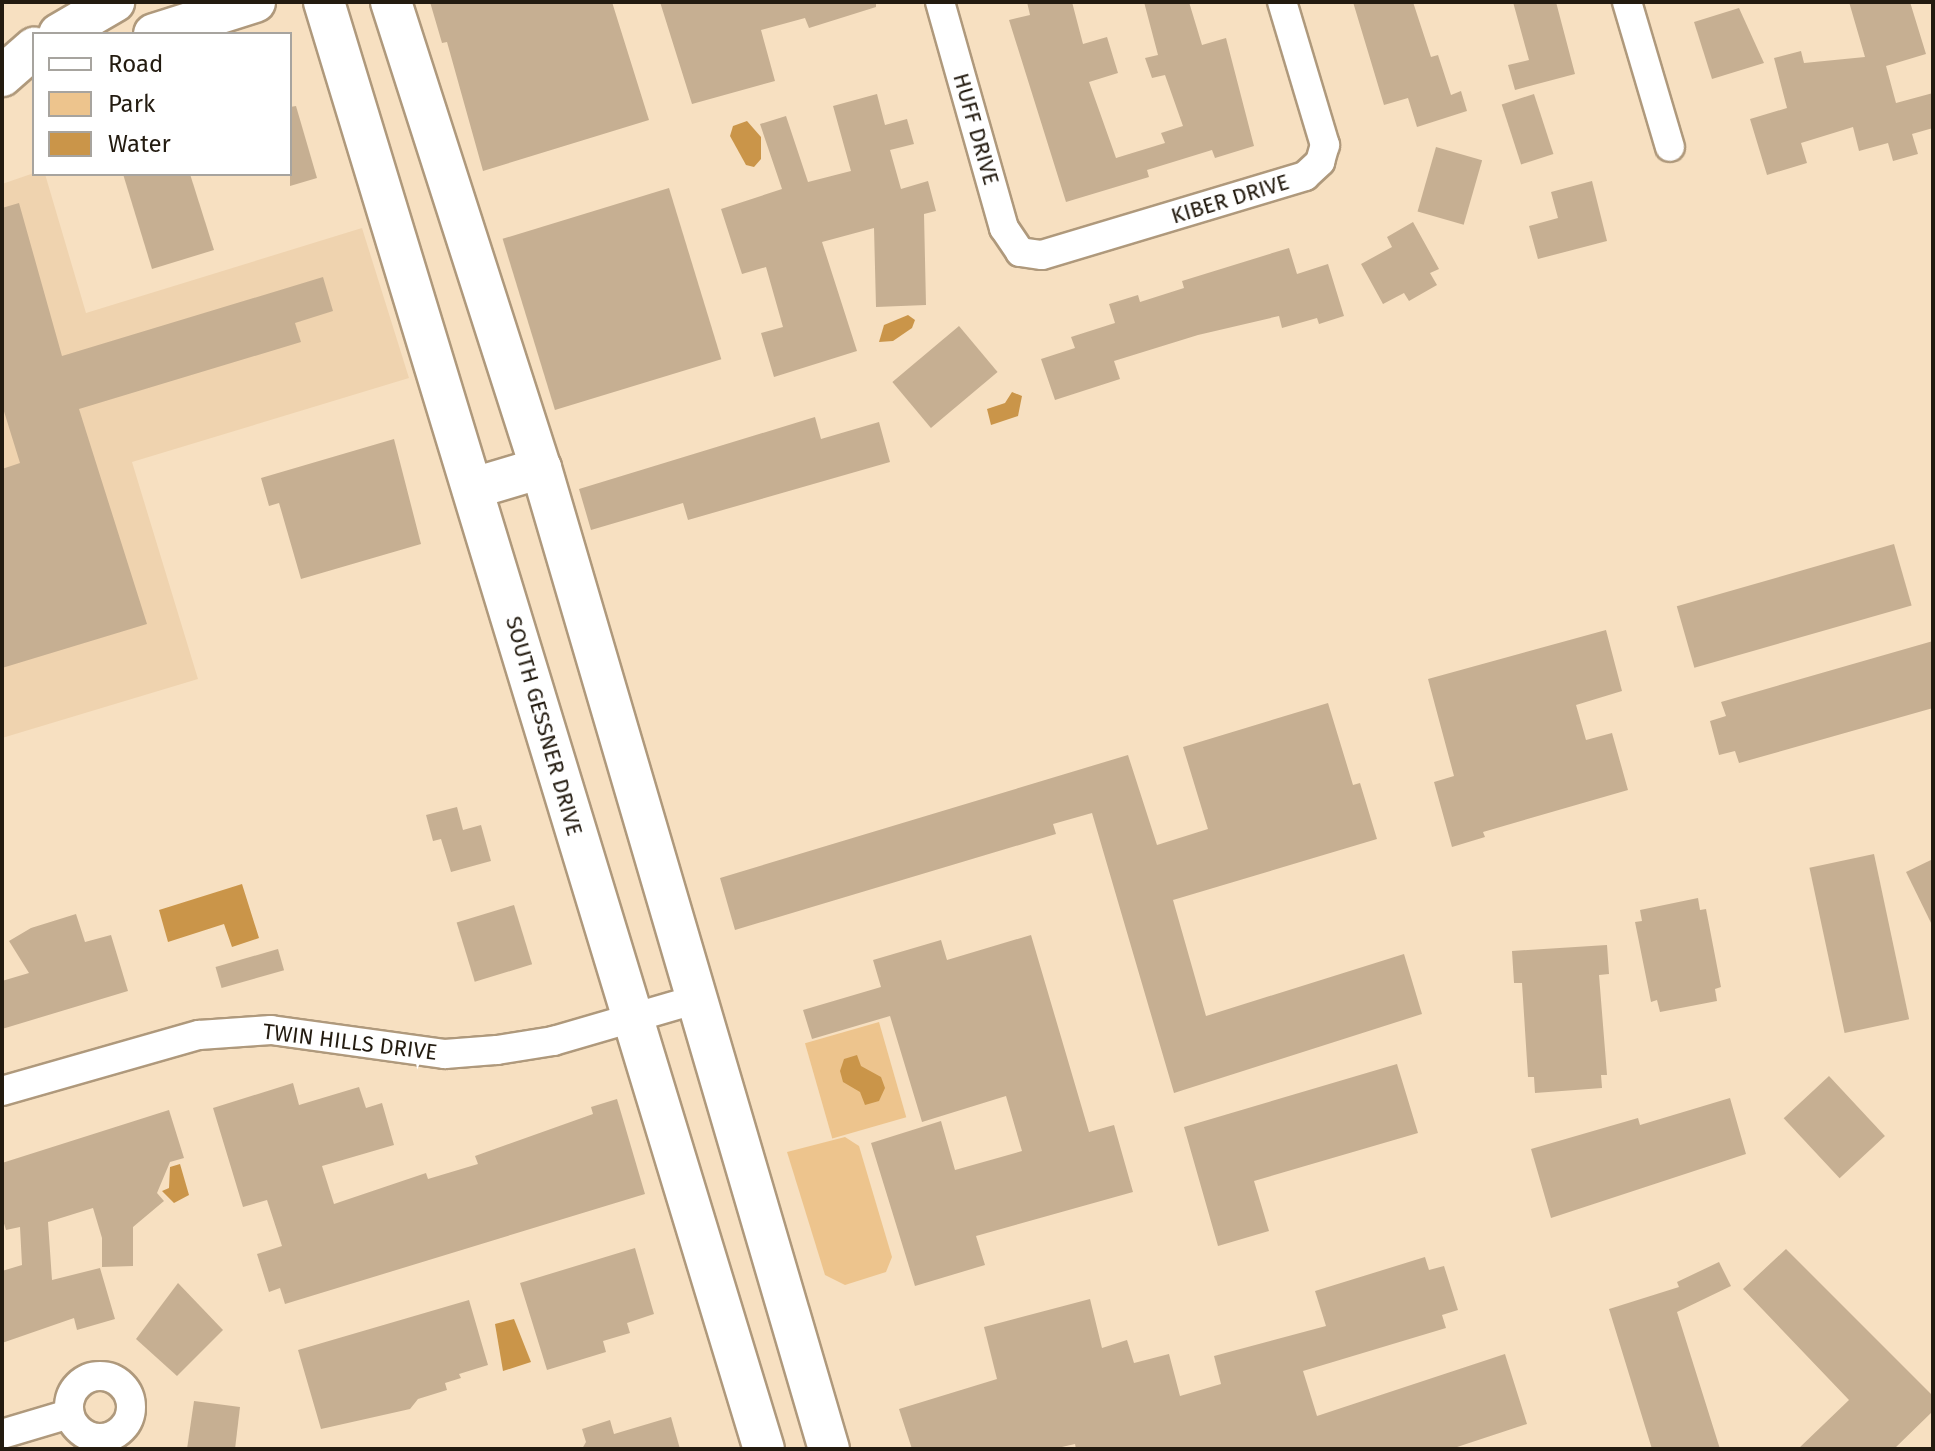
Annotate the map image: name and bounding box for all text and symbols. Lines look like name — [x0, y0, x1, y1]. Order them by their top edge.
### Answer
legend — [32, 32, 292, 176]
text: Road — [108, 50, 163, 78]
street label: HUFF DRIVE — [947, 70, 1005, 188]
text: Park — [108, 90, 155, 118]
text: Water — [108, 130, 171, 158]
street label: KIBER DRIVE — [1168, 169, 1292, 229]
street label: SOUTH GESSNER DRIVE — [500, 613, 588, 839]
street label: TWIN HILLS DRIVE — [261, 1018, 439, 1066]

